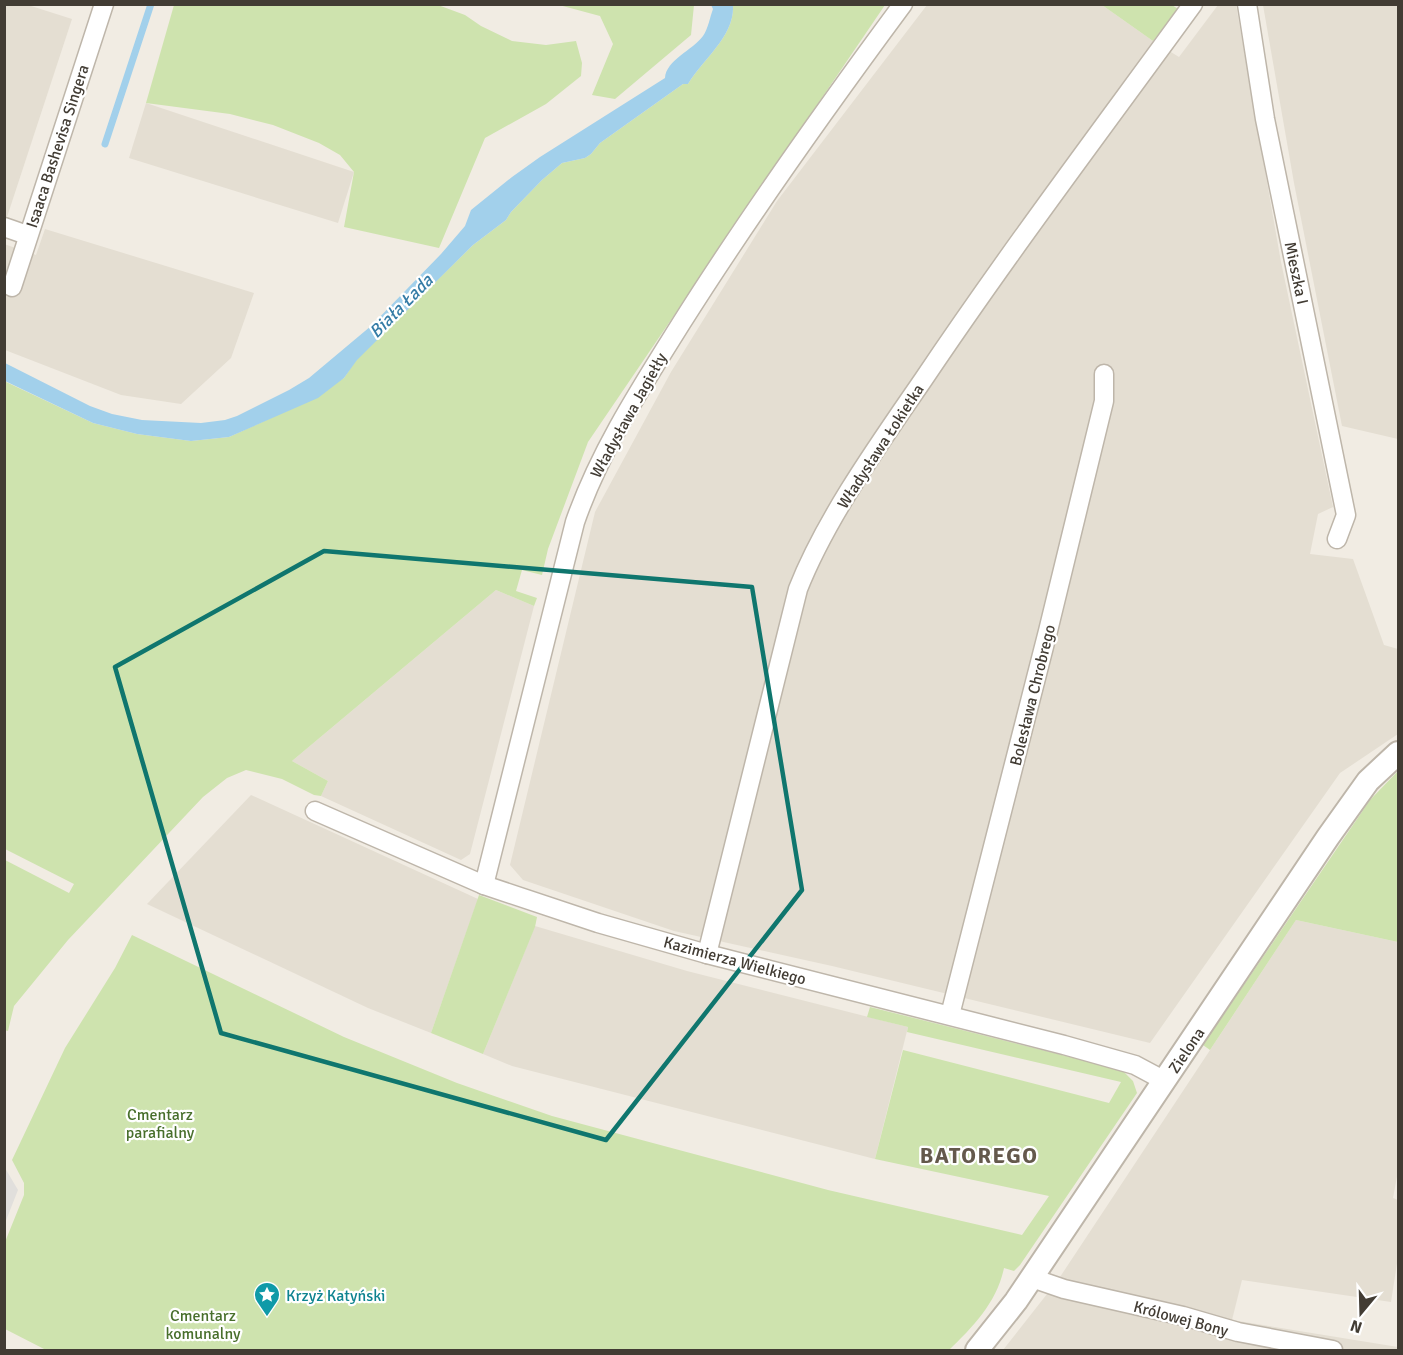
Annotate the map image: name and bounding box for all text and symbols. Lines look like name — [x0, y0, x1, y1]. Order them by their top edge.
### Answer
street label: Isaaca Bashevisa Singera — [22, 62, 94, 231]
street label: Mieszka I — [1280, 240, 1312, 306]
water label: Biała Łada — [365, 269, 438, 342]
street label: Władysława Jagiełły — [586, 349, 672, 482]
street label: Władysława Łokietka — [833, 380, 929, 513]
street label: Bolesława Chrobrego — [1006, 623, 1060, 768]
street label: Kazimierza Wielkiego — [661, 932, 808, 990]
street label: Zielona — [1164, 1024, 1209, 1077]
park label: Cmentarz parafialny — [126, 1105, 195, 1143]
district label: BATOREGO — [920, 1142, 1038, 1169]
place icon: Krzyż Katyński — [252, 1280, 282, 1318]
north arrow — [1331, 1283, 1391, 1343]
place label: Krzyż Katyński — [286, 1286, 385, 1306]
street label: Królowej Bony — [1131, 1297, 1231, 1341]
park label: Cmentarz komunalny — [165, 1306, 241, 1344]
text: N — [1348, 1315, 1365, 1338]

